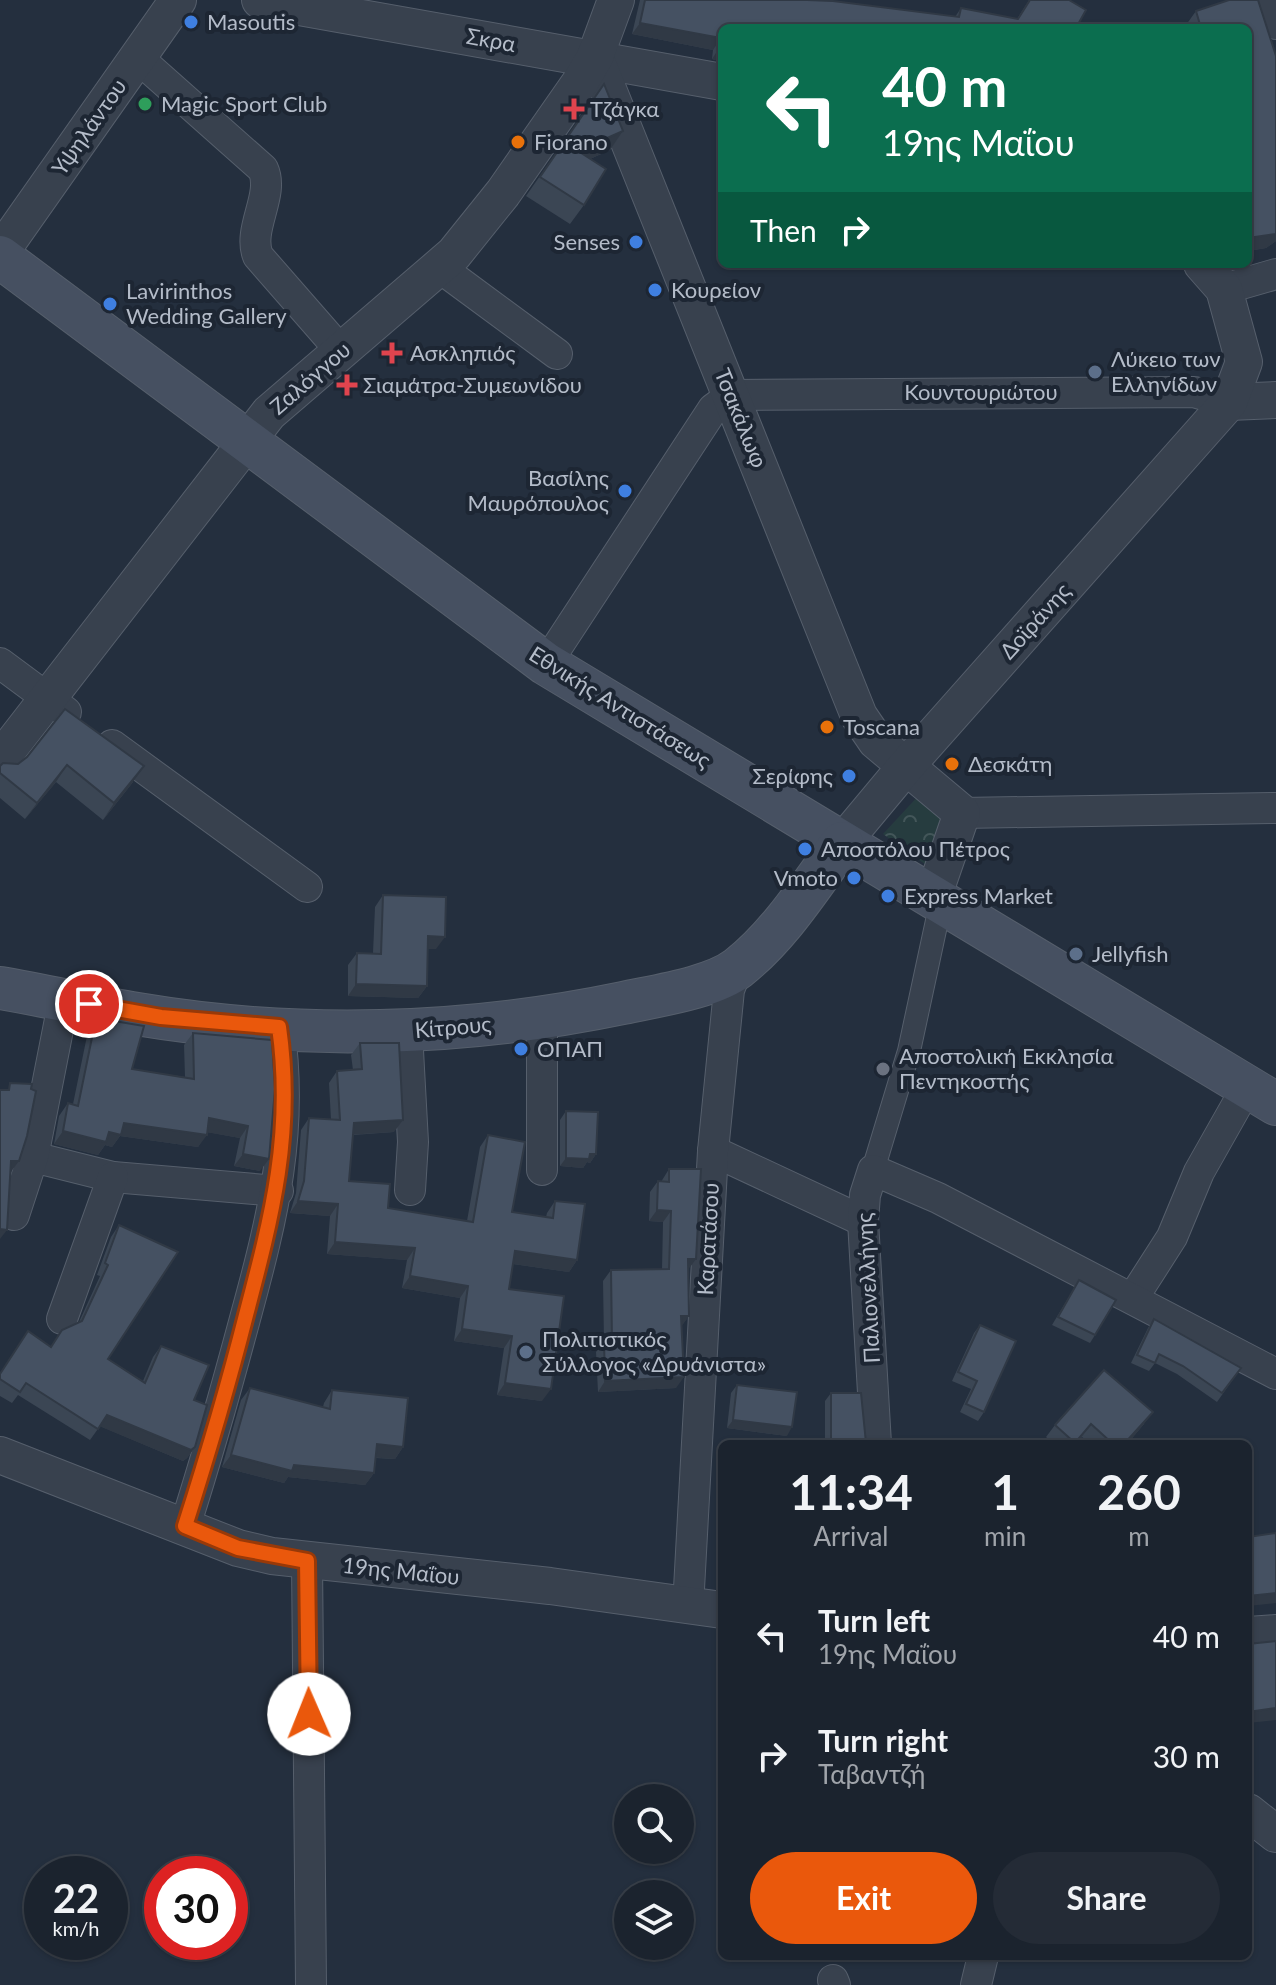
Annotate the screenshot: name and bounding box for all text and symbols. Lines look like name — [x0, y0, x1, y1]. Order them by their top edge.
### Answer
place label: Masoutis — [207, 8, 295, 35]
marker: Masoutis — [182, 13, 200, 31]
street label: Σκρα — [464, 22, 518, 57]
text: 40 m — [882, 52, 1007, 119]
icon: left — [750, 56, 854, 160]
street label: Υψηλάντου — [45, 73, 132, 180]
place label: Magic Sport Club — [161, 90, 327, 117]
marker: Magic Sport Club — [136, 95, 154, 113]
place label: Τζάγκα — [590, 95, 659, 122]
marker: Τζάγκα — [565, 100, 583, 118]
text: 19ης Μαΐου — [882, 120, 1075, 164]
place label: Fiorano — [534, 128, 608, 155]
marker: Fiorano — [509, 133, 527, 151]
icon: right — [833, 208, 877, 252]
text: Then — [750, 212, 817, 248]
place label: Senses — [554, 228, 620, 255]
marker: Senses — [627, 233, 645, 251]
place label: Κουρείον — [671, 276, 761, 303]
place label: Lavirinthos Wedding Gallery — [126, 277, 287, 329]
marker: Κουρείον — [646, 281, 664, 299]
marker: Lavirinthos Wedding Gallery — [101, 295, 119, 313]
street label: Ζαλόγγου — [264, 335, 355, 420]
place label: Ασκληπιός — [410, 339, 516, 366]
marker: Ασκληπιός — [381, 342, 403, 364]
place label: Λύκειο των Ελληνίδων — [1111, 345, 1220, 397]
marker: Λύκειο των Ελληνίδων — [1086, 363, 1104, 381]
street label: Τσακάλωφ — [709, 364, 774, 471]
place label: Σιαμάτρα-Συμεωνίδου — [363, 371, 582, 398]
marker: Σιαμάτρα-Συμεωνίδου — [338, 376, 356, 394]
street label: Κουντουριώτου — [904, 378, 1058, 405]
place label: Βασίλης Μαυρόπουλος — [468, 464, 609, 516]
marker: Βασίλης Μαυρόπουλος — [616, 482, 634, 500]
street label: Δοϊράνης — [994, 577, 1076, 664]
street label: Εθνικής Αντιστάσεως — [525, 640, 716, 773]
place label: Toscana — [843, 713, 920, 740]
marker: Toscana — [818, 718, 836, 736]
place label: Δεσκάτη — [968, 750, 1052, 777]
marker: Δεσκάτη — [943, 755, 961, 773]
place label: Σερίφης — [753, 762, 833, 789]
marker: Σερίφης — [840, 767, 858, 785]
place label: Αποστόλου Πέτρος — [821, 835, 1010, 862]
marker: Αποστόλου Πέτρος — [796, 840, 814, 858]
place label: Vmoto — [774, 864, 838, 891]
marker: Vmoto — [845, 869, 863, 887]
place label: Express Market — [904, 882, 1053, 909]
marker: Express Market — [879, 887, 897, 905]
place label: Jellyfish — [1092, 940, 1169, 967]
marker: Jellyfish — [1067, 945, 1085, 963]
pin — [55, 970, 123, 1038]
icon: arrive — [67, 982, 111, 1026]
street label: Κίτρους — [414, 1010, 492, 1043]
place label: ΟΠΑΠ — [537, 1035, 603, 1062]
marker: ΟΠΑΠ — [512, 1040, 530, 1058]
place label: Αποστολική Εκκλησία Πεντηκοστής — [899, 1042, 1113, 1094]
marker: Αποστολική Εκκλησία Πεντηκοστής — [874, 1060, 892, 1078]
street label: Καρατάσου — [691, 1182, 724, 1296]
street label: Παλιονελλήνης — [850, 1212, 885, 1364]
place label: Πολιτιστικός Σύλλογος «Δρυάνιστα» — [542, 1325, 766, 1377]
marker: Πολιτιστικός Σύλλογος «Δρυάνιστα» — [517, 1343, 535, 1361]
text: 11:34 — [789, 1463, 913, 1520]
text: 1 — [991, 1463, 1019, 1520]
text: 260 — [1097, 1463, 1181, 1520]
text: Arrival — [814, 1520, 888, 1552]
text: min — [984, 1520, 1026, 1552]
text: m — [1128, 1520, 1150, 1552]
street label: 19ης Μαΐου — [341, 1551, 461, 1590]
text: Turn left — [818, 1602, 930, 1638]
icon: left — [750, 1614, 794, 1658]
text: 40 m — [1153, 1618, 1220, 1654]
text: 19ης Μαΐου — [818, 1638, 957, 1670]
position arrow — [267, 1672, 351, 1756]
text: Turn right — [818, 1722, 948, 1758]
icon: right — [750, 1734, 794, 1778]
text: 30 m — [1153, 1738, 1220, 1774]
text: Ταβαντζή — [818, 1758, 925, 1790]
map controls — [614, 1784, 694, 1960]
button: search — [614, 1784, 694, 1864]
button: Exit — [750, 1852, 977, 1944]
button: Share — [993, 1852, 1220, 1944]
speed limit sign: 30 — [144, 1856, 248, 1960]
text: 22 — [53, 1874, 99, 1922]
button: layers — [614, 1880, 694, 1960]
text: km/h — [53, 1916, 99, 1940]

